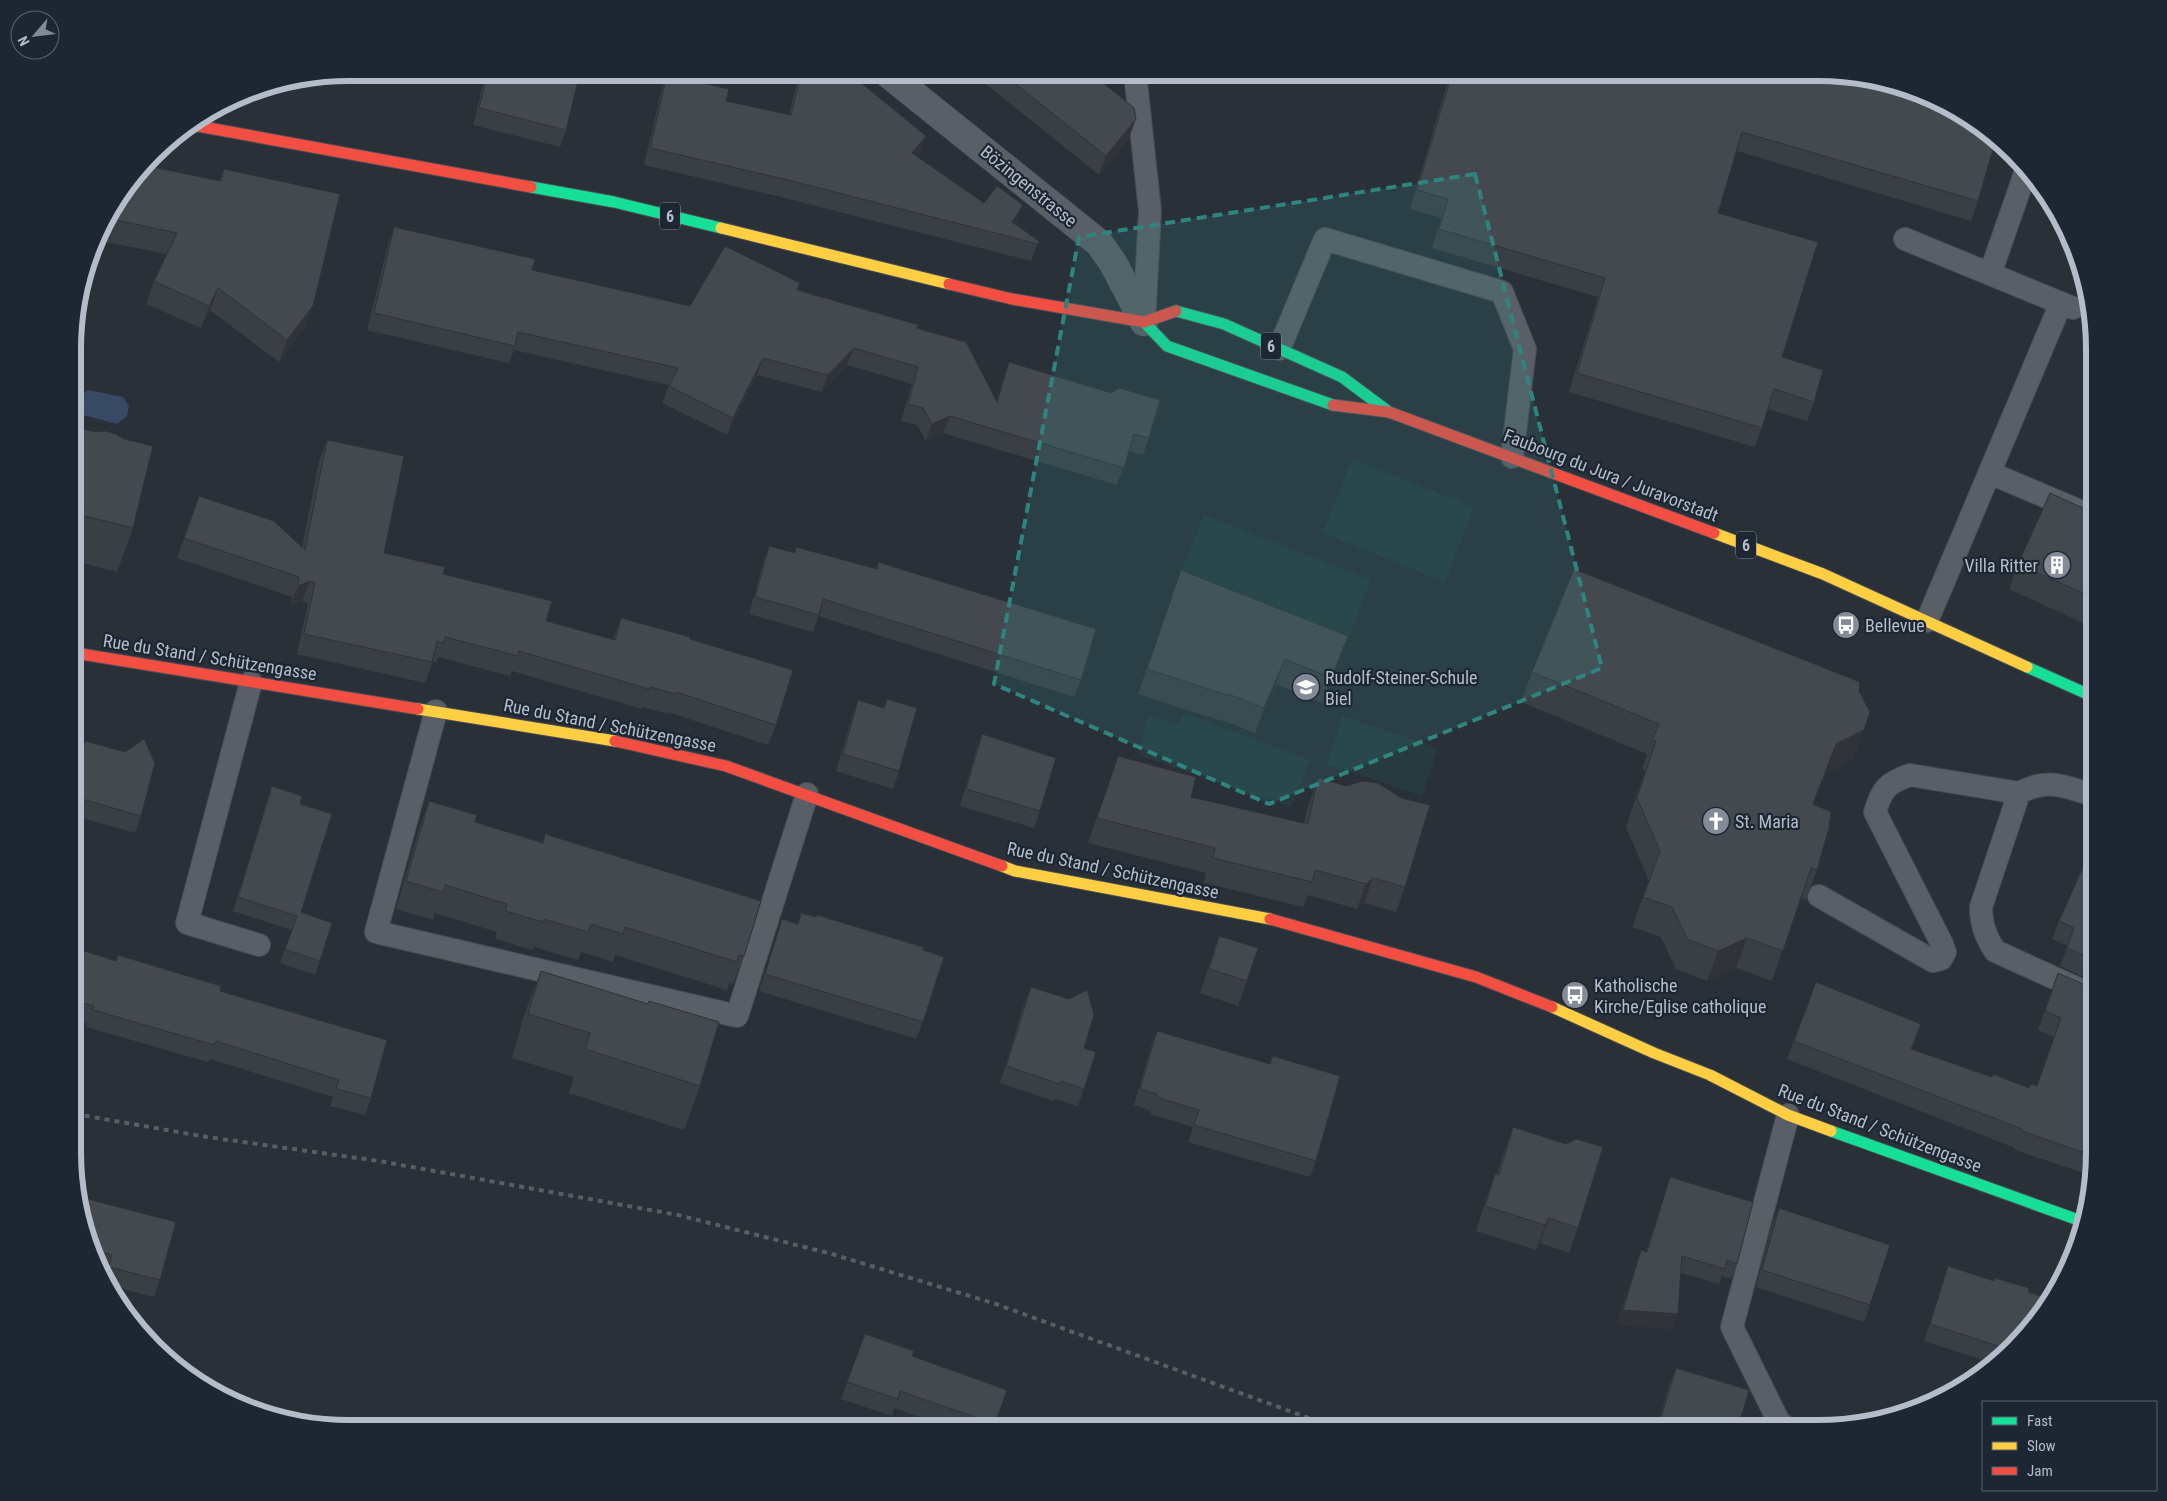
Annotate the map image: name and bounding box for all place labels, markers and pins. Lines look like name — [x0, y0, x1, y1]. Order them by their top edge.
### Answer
building icon: Villa Ritter — [2042, 550, 2072, 580]
place label: Villa Ritter — [1965, 555, 2039, 576]
bus stop icon: Bellevue — [1831, 610, 1861, 640]
place label: Bellevue — [1865, 615, 1925, 636]
place label: Rudolf-Steiner-Schule Biel — [1325, 667, 1477, 709]
school or university icon: Rudolf-Steiner-Schule Biel — [1291, 672, 1321, 702]
church icon: St. Maria — [1701, 806, 1731, 836]
place label: St. Maria — [1735, 811, 1799, 832]
place label: Katholische Kirche/Eglise catholique — [1594, 975, 1767, 1017]
bus stop icon: Katholische Kirche/Eglise catholique — [1560, 980, 1590, 1010]

